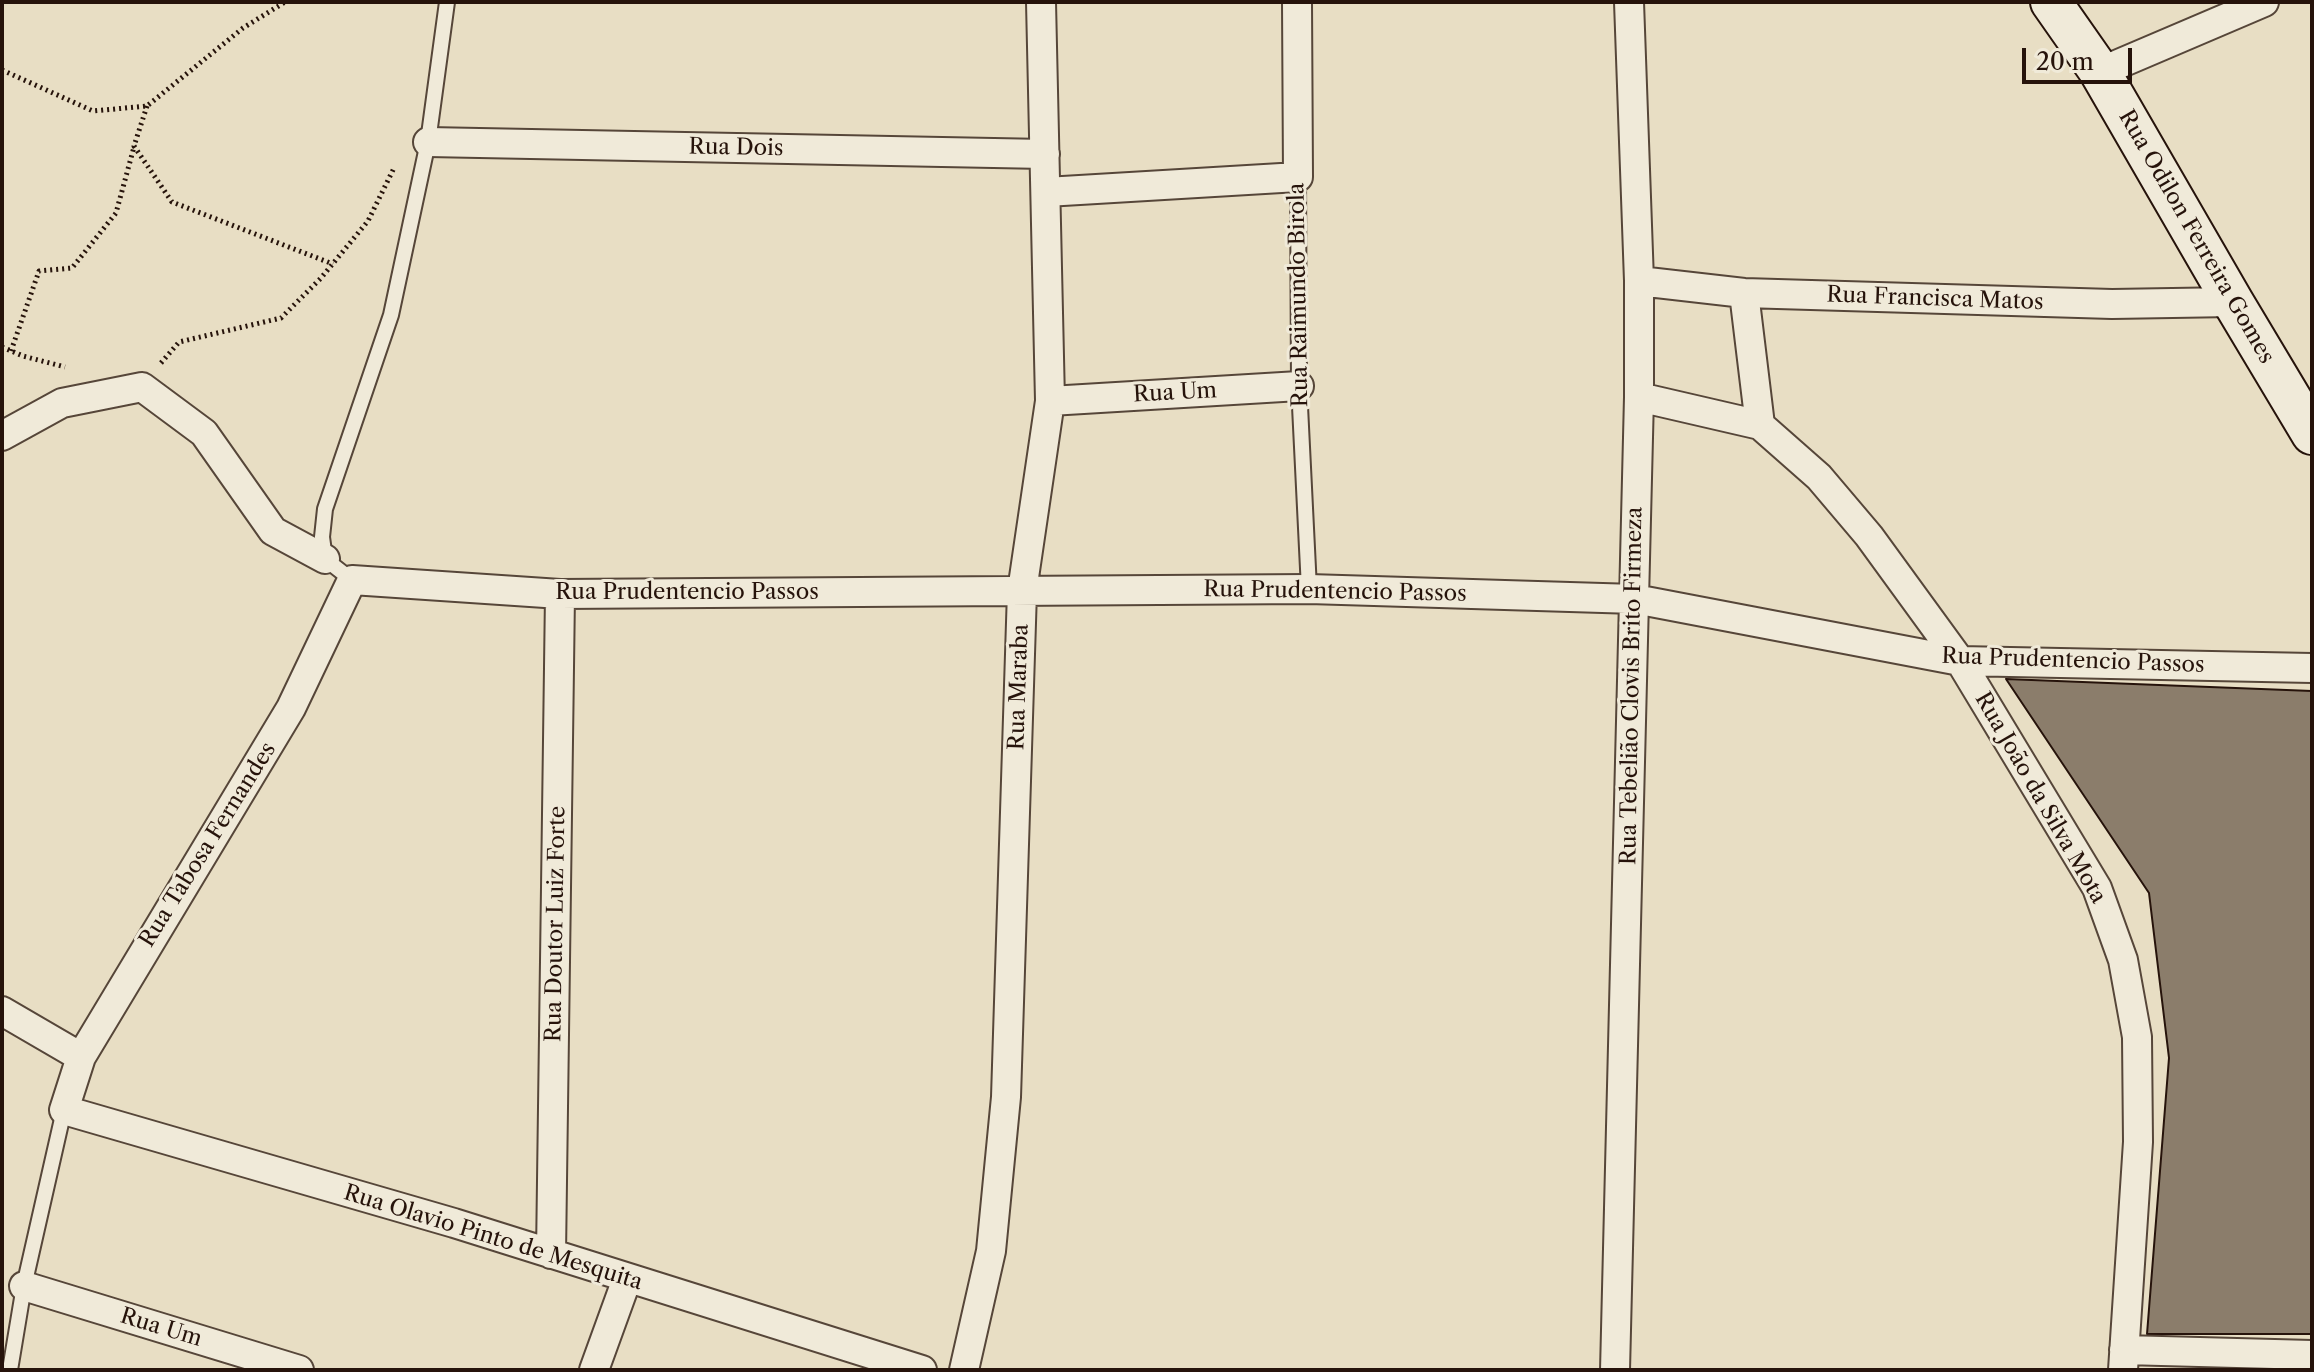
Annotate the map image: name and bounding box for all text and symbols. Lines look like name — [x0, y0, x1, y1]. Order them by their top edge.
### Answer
scale bar — [2026, 32, 2136, 82]
text: 20 m — [2036, 47, 2094, 76]
street label: Rua Odilon Ferreira Gomes — [2112, 106, 2280, 368]
street label: Rua Dois — [688, 134, 784, 162]
street label: Rua Raimundo Birola — [1284, 182, 1314, 408]
street label: Rua Francisca Matos — [1826, 282, 2044, 316]
street label: Rua Um — [1132, 378, 1218, 408]
street label: Rua Tebelião Clovis Brito Firmeza — [1616, 507, 1648, 865]
street label: Rua Prudentencio Passos — [1203, 577, 1467, 607]
street label: Rua Prudentencio Passos — [555, 580, 819, 606]
street label: Rua Maraba — [1004, 623, 1034, 751]
street label: Rua Prudentencio Passos — [1941, 643, 2205, 679]
street label: Rua João da Silva Mota — [1969, 688, 2111, 908]
street label: Rua Tabosa Fernandes — [134, 738, 282, 952]
street label: Rua Doutor Luiz Forte — [541, 806, 571, 1042]
street label: Rua Olavio Pinto de Mesquita — [340, 1180, 646, 1296]
street label: Rua Um — [117, 1303, 205, 1353]

